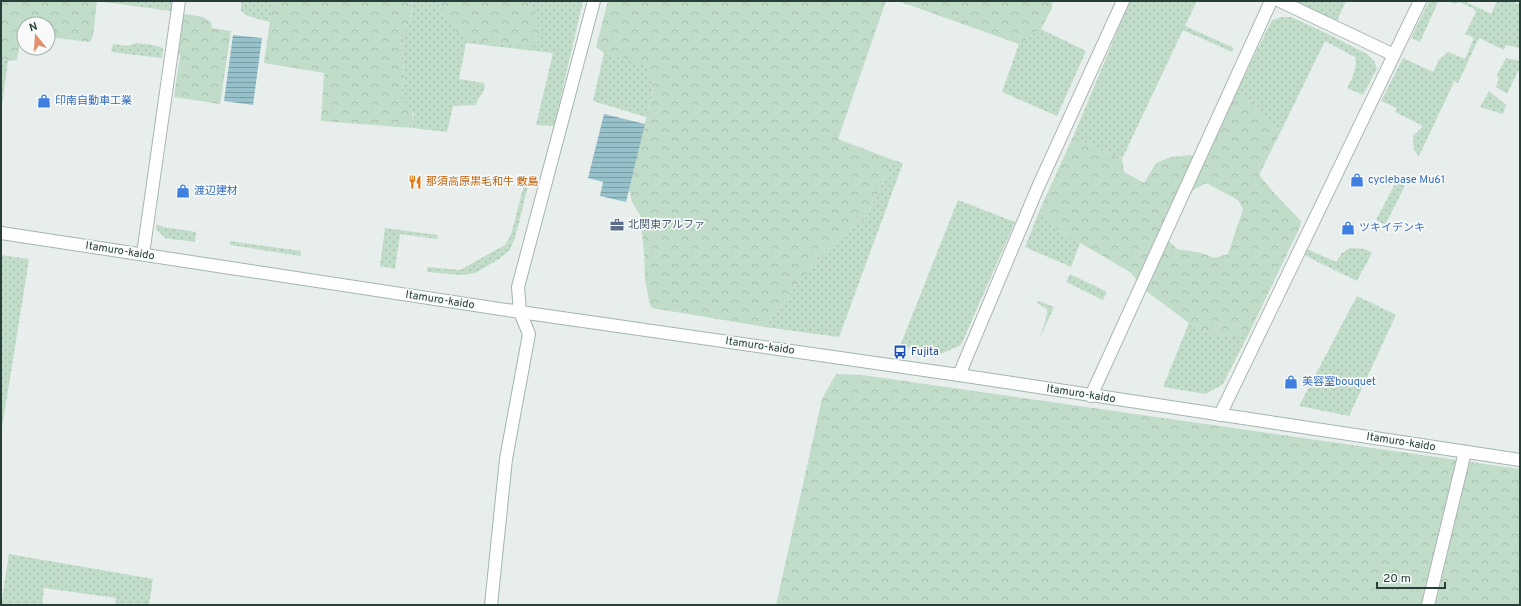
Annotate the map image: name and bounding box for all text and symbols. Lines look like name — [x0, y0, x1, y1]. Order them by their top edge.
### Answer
north arrow — [16, 16, 56, 56]
text: N — [28, 20, 39, 35]
shop icon: 印南自動車工業 — [36, 93, 52, 109]
place label: 印南自動車工業 — [55, 94, 132, 108]
shop icon: cyclebase Mu61 — [1349, 172, 1365, 188]
place label: cyclebase Mu61 — [1368, 173, 1445, 187]
restaurant icon: 那須高原黒毛和牛 敷島 — [407, 174, 423, 190]
place label: 那須高原黒毛和牛 敷島 — [426, 175, 539, 189]
shop icon: 渡辺建材 — [175, 183, 191, 199]
place label: 渡辺建材 — [194, 184, 238, 198]
office icon: 北関東アルファ — [609, 217, 625, 233]
place label: 北関東アルファ — [628, 218, 705, 232]
shop icon: ツキイデンキ — [1340, 220, 1356, 236]
place label: ツキイデンキ — [1359, 221, 1425, 235]
street label: Itamuro-kaido — [84, 239, 156, 263]
street label: Itamuro-kaido — [404, 288, 476, 312]
street label: Itamuro-kaido — [724, 334, 796, 358]
bus stop icon: Fujita — [892, 344, 908, 360]
place label: Fujita — [911, 345, 939, 359]
shop icon: 美容室bouquet — [1283, 374, 1299, 390]
place label: 美容室bouquet — [1302, 375, 1376, 389]
street label: Itamuro-kaido — [1045, 382, 1117, 406]
street label: Itamuro-kaido — [1365, 430, 1437, 454]
scale bar — [1377, 564, 1445, 590]
text: 20 m — [1383, 571, 1411, 587]

